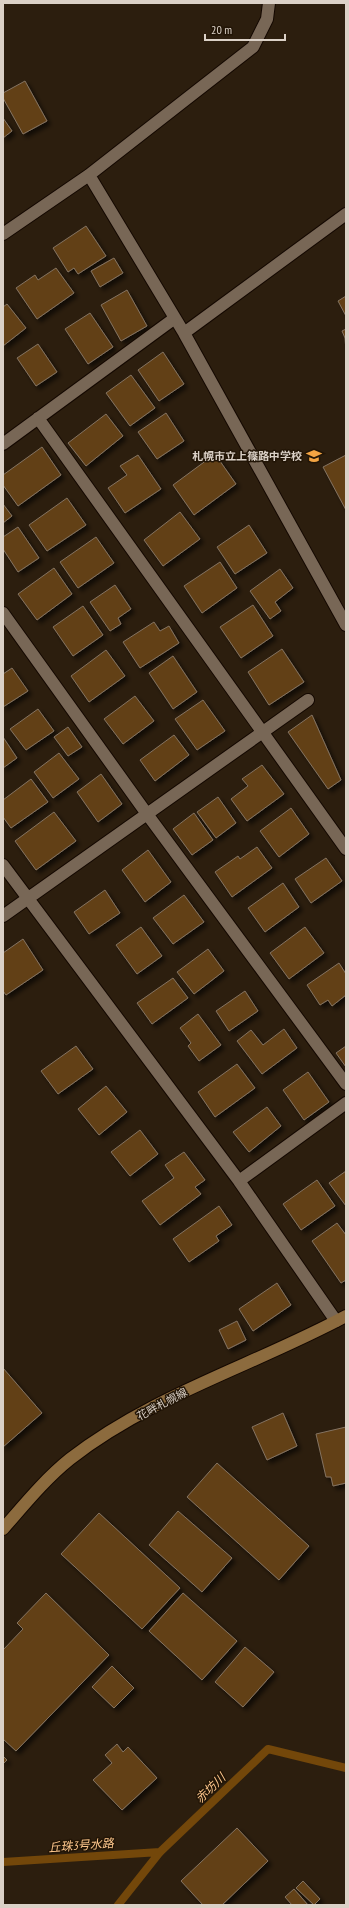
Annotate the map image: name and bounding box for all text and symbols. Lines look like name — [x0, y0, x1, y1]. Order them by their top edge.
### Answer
scale bar — [205, 16, 285, 42]
text: 20 m — [211, 22, 232, 37]
school or university icon: 札幌市立上篠路中学校 — [305, 447, 323, 465]
place label: 札幌市立上篠路中学校 — [192, 449, 302, 463]
street label: 花畔札幌線 — [134, 1385, 190, 1423]
water label: 赤坊川 — [192, 1769, 230, 1806]
water label: 丘珠3号水路 — [48, 1835, 115, 1855]

